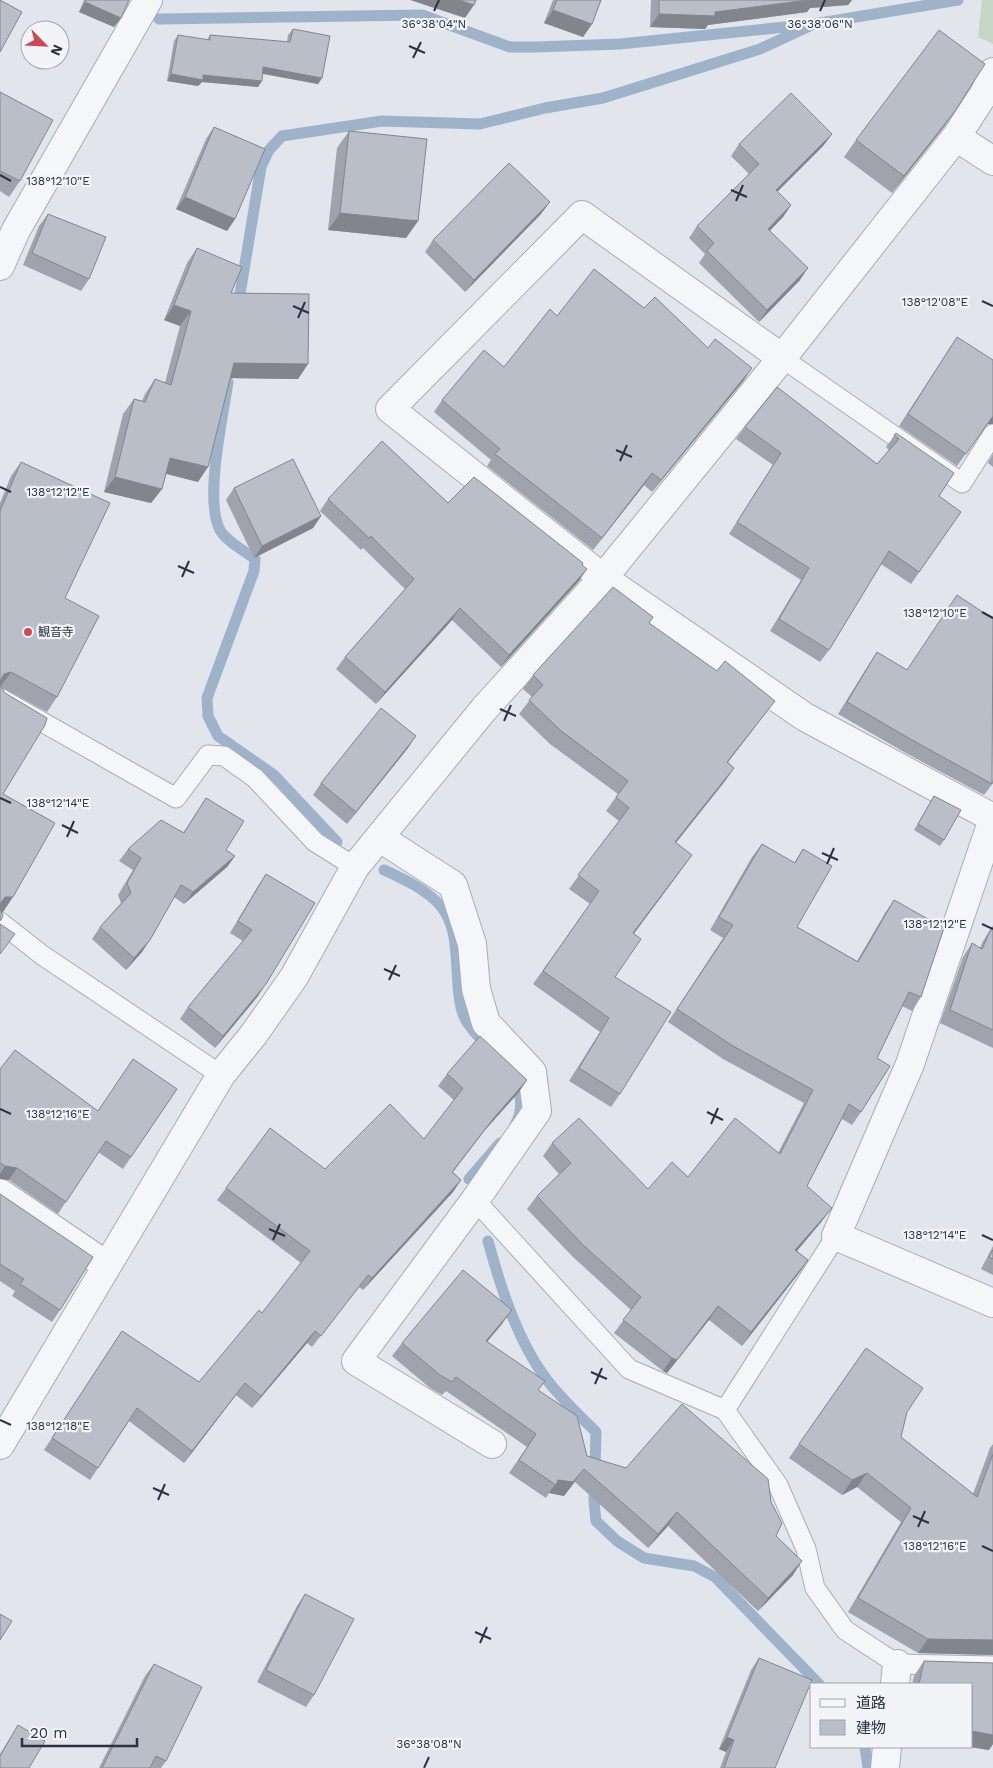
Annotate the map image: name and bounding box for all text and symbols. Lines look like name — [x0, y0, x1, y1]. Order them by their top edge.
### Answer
text: 36°38'04"N — [402, 17, 466, 31]
text: 36°38'06"N — [787, 17, 853, 31]
north arrow — [20, 20, 70, 70]
text: N — [47, 42, 66, 58]
text: 138°12'10"E — [26, 174, 90, 188]
text: 138°12'08"E — [902, 295, 969, 309]
text: 138°12'12"E — [26, 485, 90, 499]
text: 138°12'10"E — [903, 606, 967, 620]
place label: 観音寺 — [38, 625, 74, 639]
marker: 観音寺 — [22, 626, 34, 638]
text: 138°12'14"E — [27, 796, 90, 810]
text: 138°12'12"E — [903, 917, 967, 931]
text: 138°12'16"E — [26, 1107, 90, 1121]
text: 138°12'14"E — [904, 1228, 967, 1242]
text: 138°12'18"E — [26, 1419, 90, 1433]
text: 138°12'16"E — [903, 1539, 967, 1553]
legend — [810, 1683, 973, 1748]
text: 道路 — [856, 1694, 886, 1712]
scale bar — [22, 1716, 138, 1748]
text: 建物 — [856, 1719, 886, 1737]
text: 20 m — [30, 1724, 68, 1742]
text: 36°38'08"N — [396, 1737, 462, 1751]

